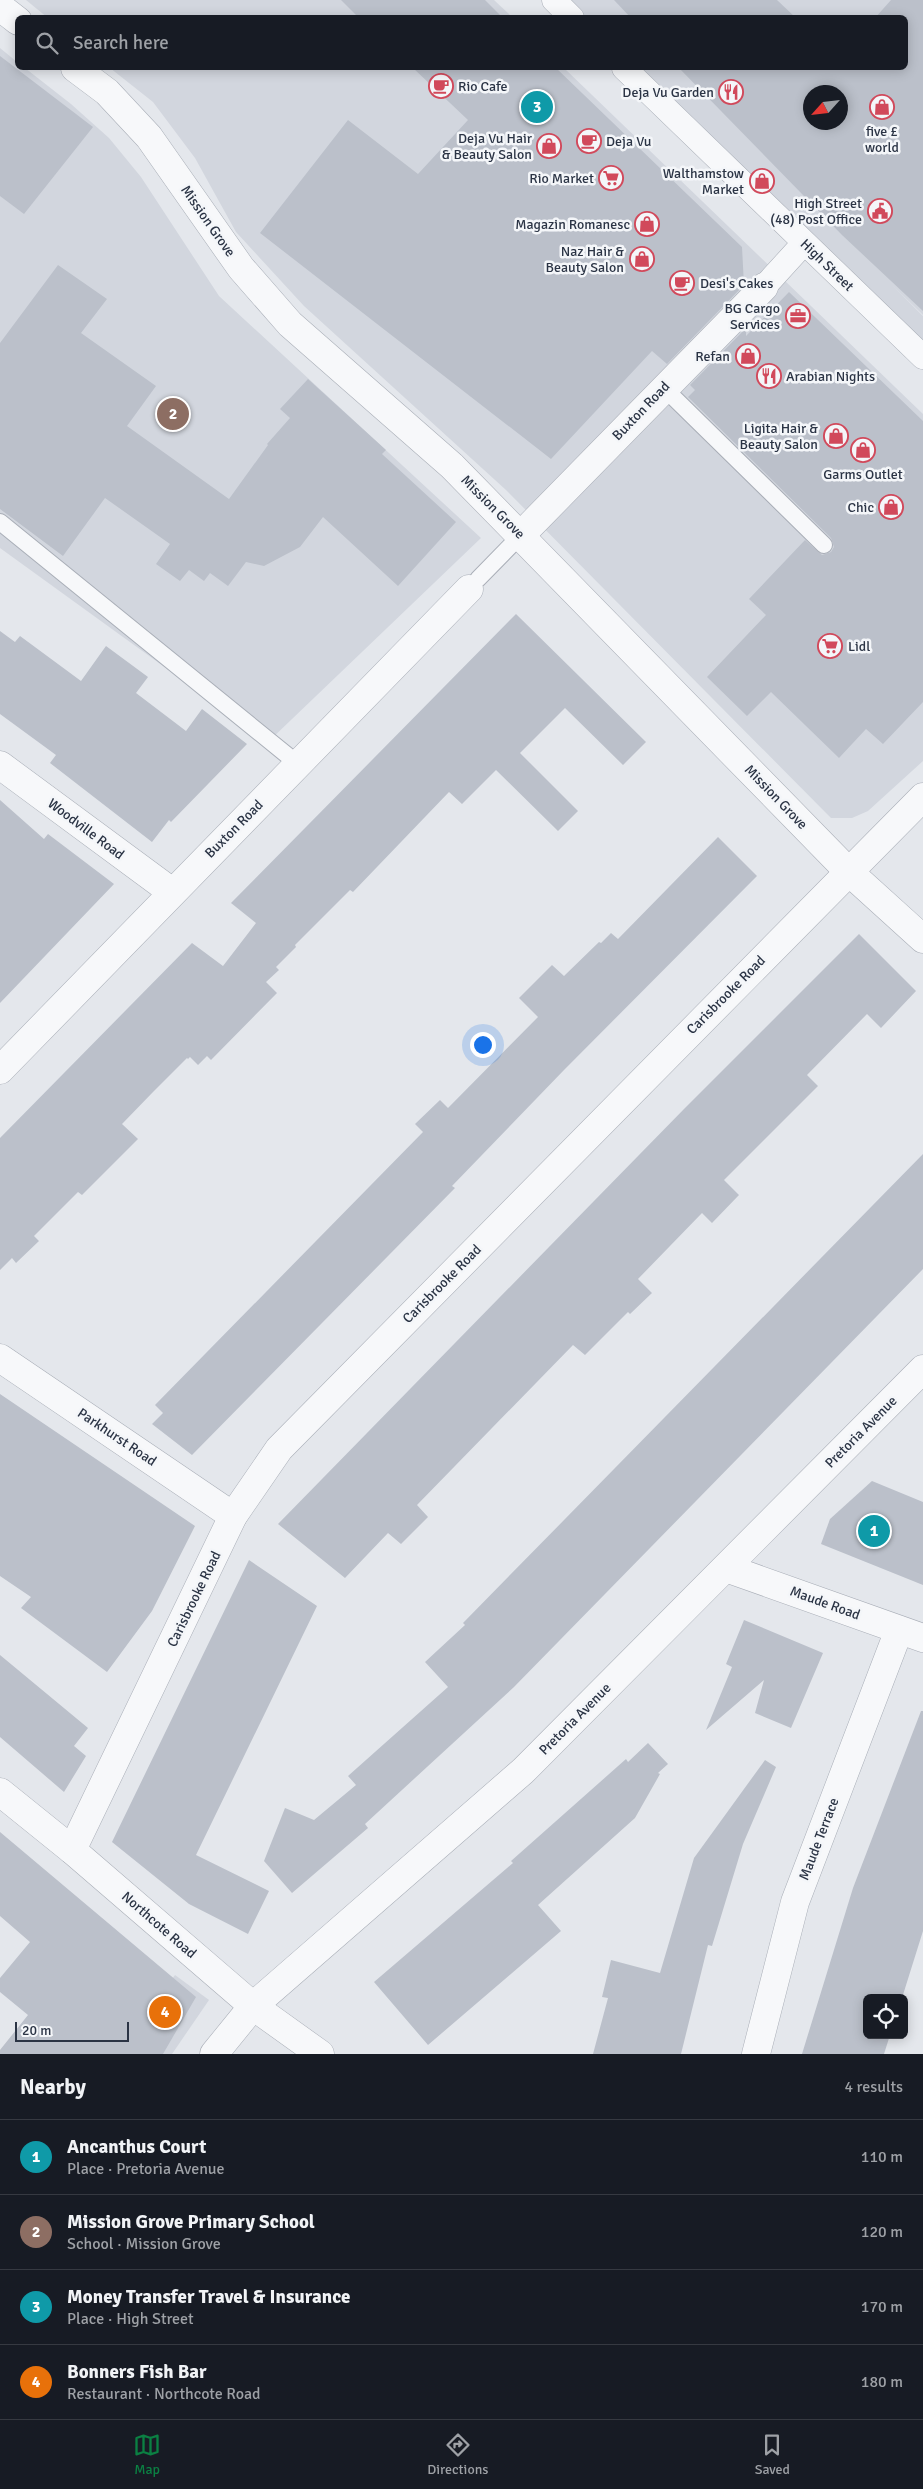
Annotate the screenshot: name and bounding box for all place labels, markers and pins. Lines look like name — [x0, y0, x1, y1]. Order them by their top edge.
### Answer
cafe icon: Rio Cafe — [428, 73, 454, 99]
place label: Rio Cafe — [458, 78, 508, 95]
restaurant icon: Deja Vu Garden — [718, 79, 744, 105]
place label: Deja Vu Garden — [622, 84, 714, 101]
pin: 3 — [521, 88, 553, 126]
shop icon: five £ world — [869, 94, 895, 120]
place label: five £ world — [865, 123, 899, 156]
cafe icon: Deja Vu — [576, 128, 602, 154]
place label: Deja Vu Hair & Beauty Salon — [442, 130, 533, 163]
shop icon: Deja Vu Hair & Beauty Salon — [536, 133, 562, 159]
place label: Deja Vu — [606, 133, 651, 150]
supermarket icon: Rio Market — [598, 165, 624, 191]
place label: Walthamstow Market — [663, 165, 744, 198]
shop icon: Walthamstow Market — [749, 168, 775, 194]
place label: Rio Market — [529, 170, 594, 187]
place label: High Street (48) Post Office — [770, 195, 862, 228]
public building icon: High Street (48) Post Office — [867, 198, 893, 224]
shop icon: Magazin Romanesc — [634, 211, 660, 237]
place label: Magazin Romanesc — [515, 216, 630, 233]
place label: Naz Hair & Beauty Salon — [545, 243, 624, 276]
shop icon: Naz Hair & Beauty Salon — [629, 246, 655, 272]
cafe icon: Desi's Cakes — [669, 270, 695, 296]
place label: Desi's Cakes — [700, 275, 773, 292]
place label: BG Cargo Services — [724, 300, 780, 333]
office icon: BG Cargo Services — [785, 303, 811, 329]
shop icon: Refan — [735, 343, 761, 369]
place label: Refan — [695, 348, 730, 365]
restaurant icon: Arabian Nights — [756, 363, 782, 389]
place label: Arabian Nights — [786, 368, 875, 385]
pin: 2 — [157, 395, 189, 433]
place label: Ligita Hair & Beauty Salon — [739, 420, 818, 453]
shop icon: Ligita Hair & Beauty Salon — [823, 423, 849, 449]
shop icon: Garms Outlet — [850, 437, 876, 463]
place label: Garms Outlet — [823, 466, 903, 483]
shop icon: Chic — [878, 494, 904, 520]
place label: Chic — [848, 499, 874, 516]
supermarket icon: Lidl — [817, 633, 843, 659]
place label: Lidl — [848, 638, 870, 655]
pin: 1 — [858, 1512, 890, 1550]
pin: 4 — [149, 1993, 181, 2031]

